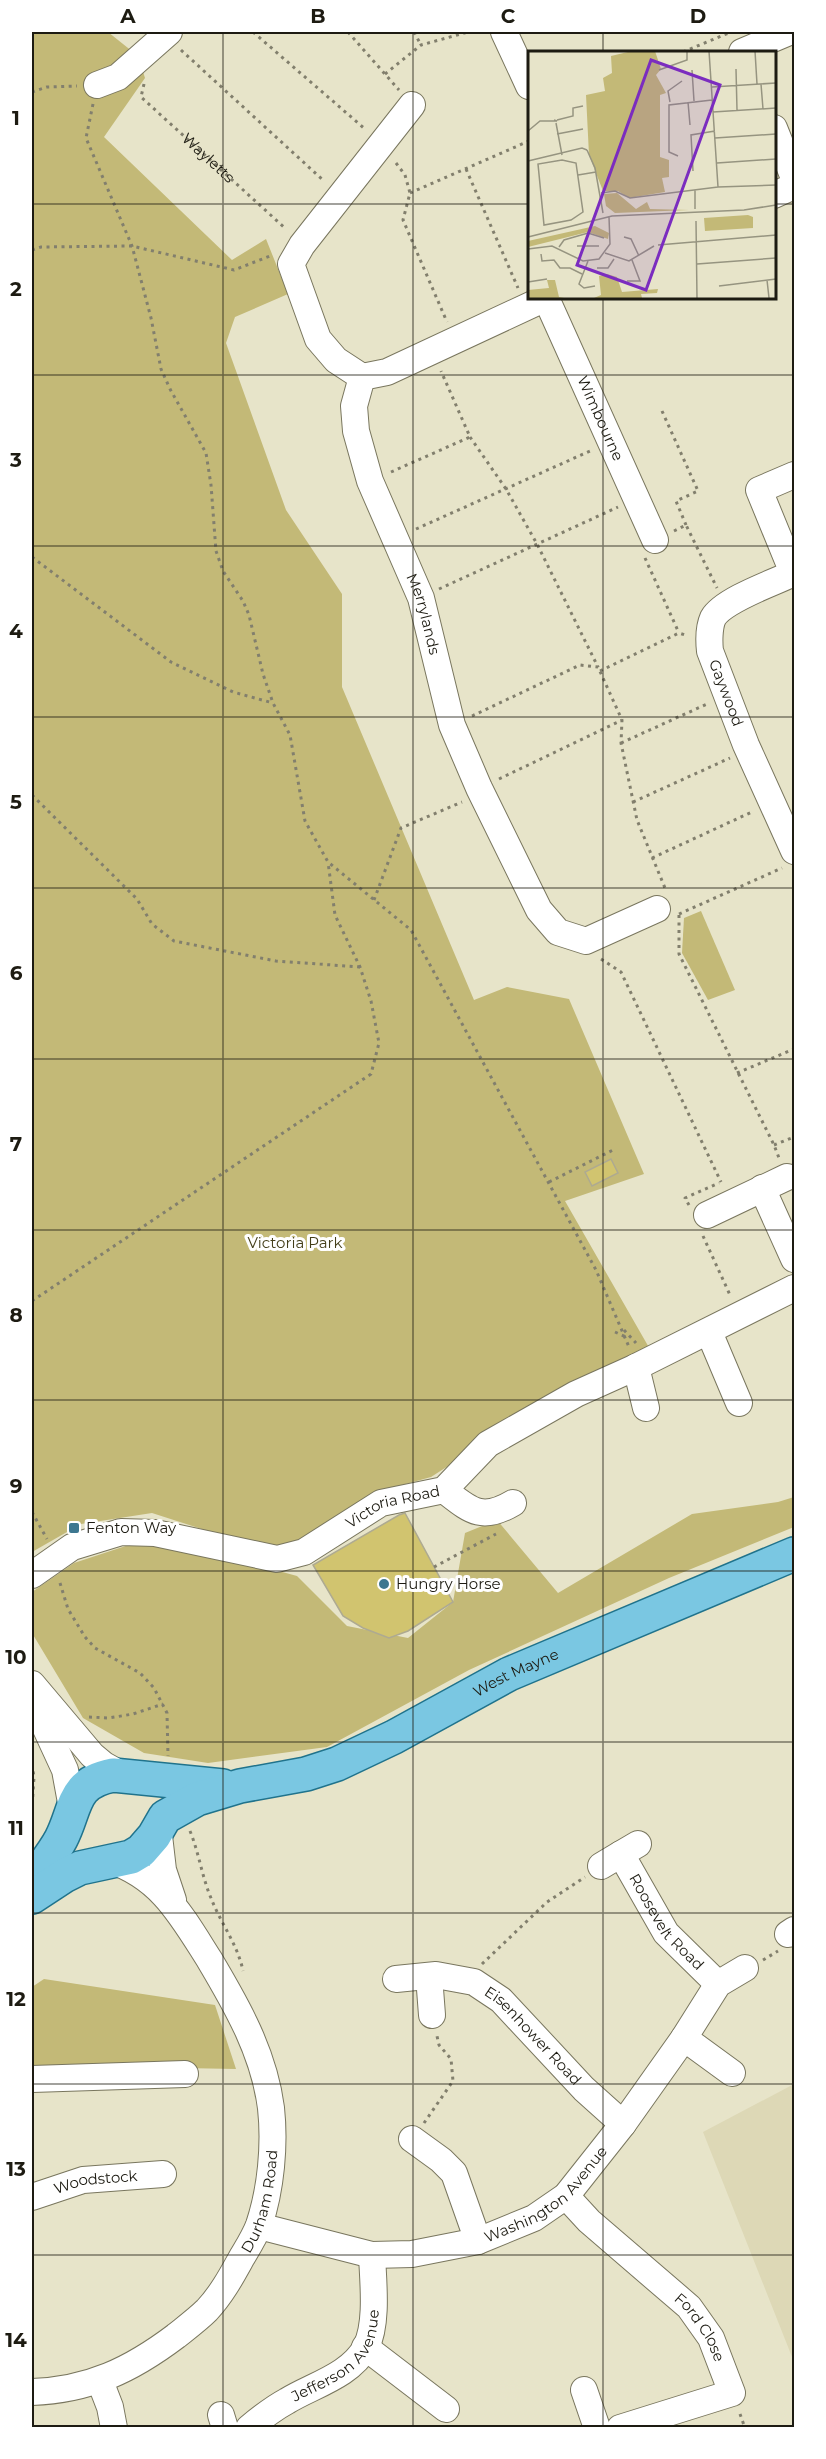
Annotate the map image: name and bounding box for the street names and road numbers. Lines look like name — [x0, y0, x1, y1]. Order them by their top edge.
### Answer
street label: Wayletts — [178, 129, 239, 187]
street label: Wimbourne — [573, 373, 628, 464]
street label: Merrylands — [402, 570, 444, 657]
street label: Gaywood — [705, 657, 748, 729]
street label: Victoria Road — [342, 1481, 442, 1532]
street label: West Mayne — [470, 1644, 561, 1701]
street label: Roosevelt Road — [625, 1870, 708, 1974]
street label: Eisenhower Road — [481, 1982, 586, 2089]
street label: Washington Avenue — [481, 2142, 611, 2246]
street label: Durham Road — [237, 2149, 281, 2256]
street label: Woodstock — [51, 2166, 138, 2198]
street label: Ford Close — [671, 2289, 729, 2364]
street label: Jefferson Avenue — [287, 2309, 383, 2406]

